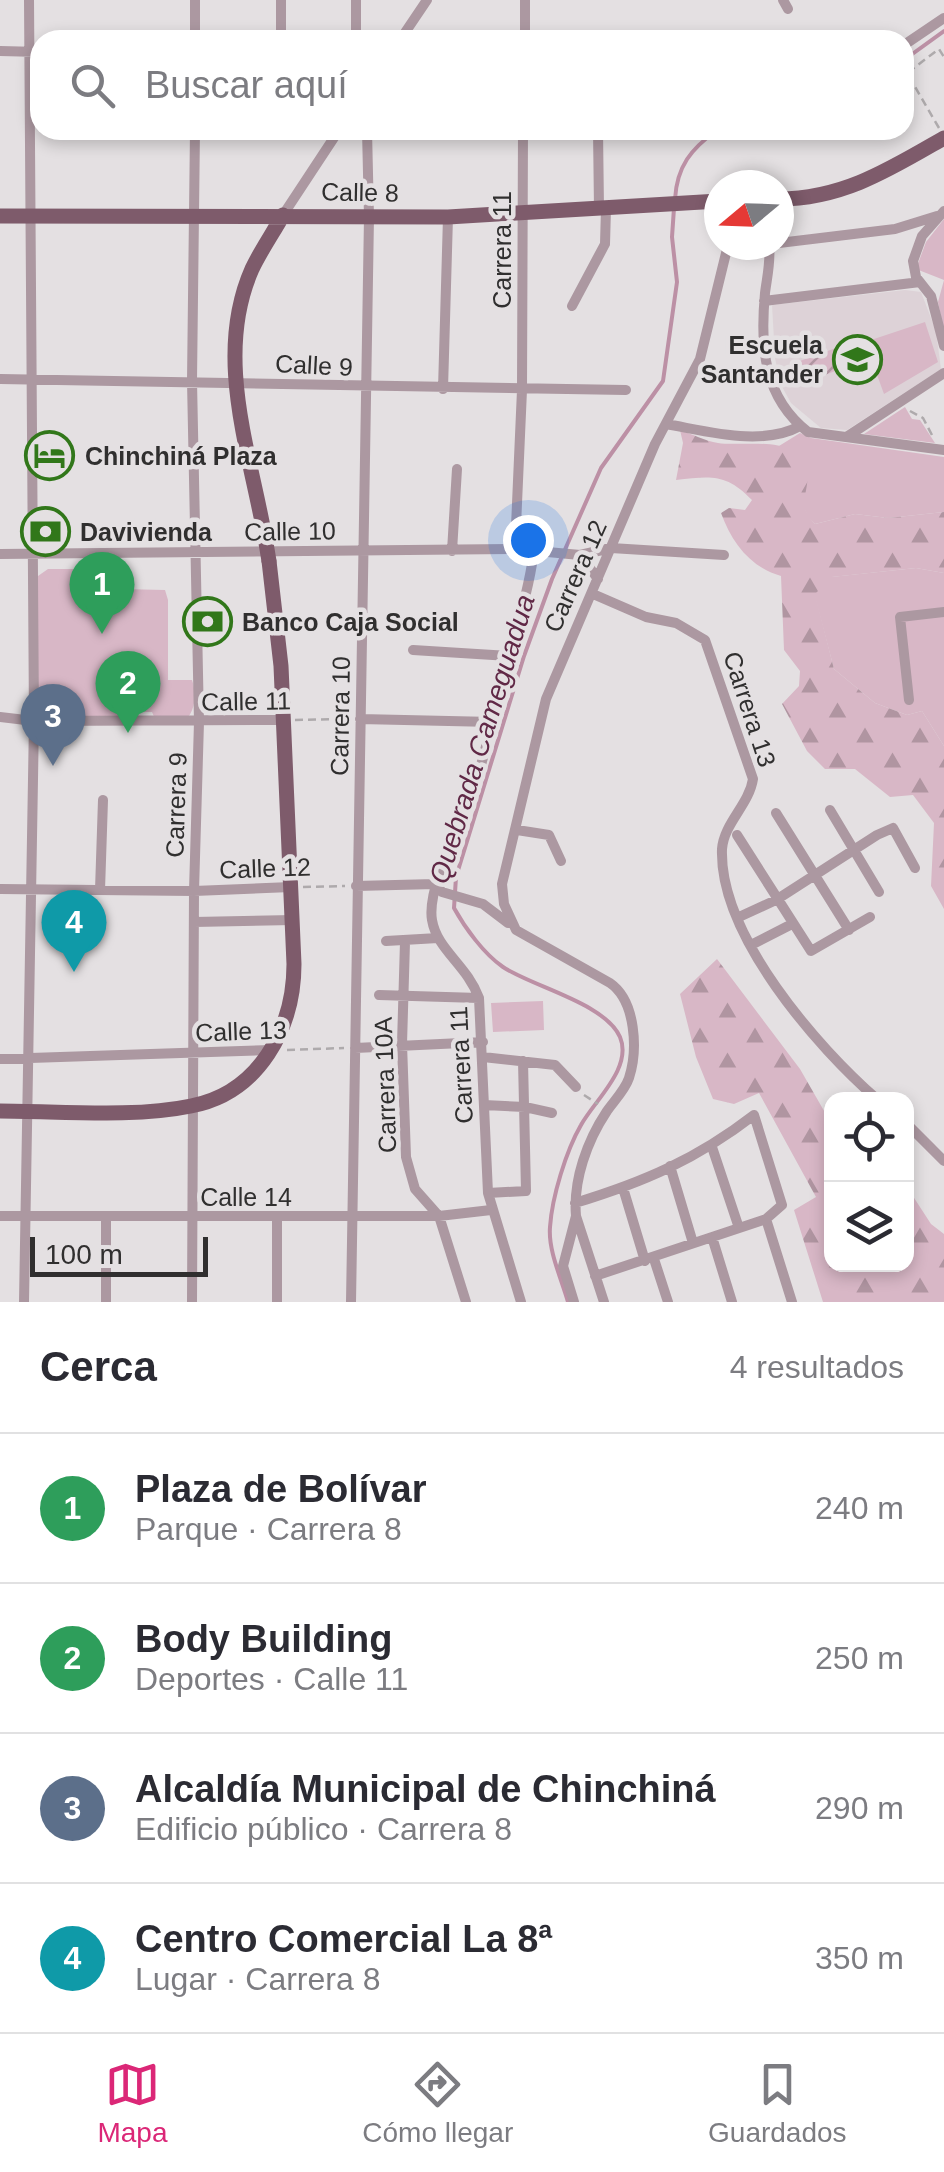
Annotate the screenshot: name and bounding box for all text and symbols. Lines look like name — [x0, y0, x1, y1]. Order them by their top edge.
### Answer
search box — [30, 30, 914, 140]
icon: search — [65, 58, 120, 113]
text: Buscar aquí — [145, 64, 348, 106]
north arrow — [704, 170, 794, 260]
street label: Calle 8 — [321, 177, 399, 207]
street label: Carrera 11 — [488, 191, 516, 309]
place label: Escuela Santander — [701, 331, 824, 388]
school or university icon: Escuela Santander — [832, 333, 884, 385]
street label: Calle 9 — [274, 349, 354, 381]
hotel icon: Chinchiná Plaza — [24, 430, 76, 482]
place label: Chinchiná Plaza — [85, 442, 278, 470]
bank icon: Davivienda — [19, 506, 71, 558]
your location — [503, 515, 554, 566]
street label: Calle 10 — [244, 516, 336, 546]
street label: Carrera 12 — [538, 516, 612, 636]
place label: Davivienda — [80, 518, 213, 546]
pin: 1 — [70, 552, 134, 634]
water label: Quebrada Cameguadua — [423, 591, 541, 887]
bank icon: Banco Caja Social — [181, 596, 233, 648]
place label: Banco Caja Social — [242, 608, 459, 636]
street label: Carrera 13 — [718, 648, 782, 770]
pin: 2 — [96, 650, 160, 733]
street label: Carrera 10 — [325, 656, 355, 776]
pin: 3 — [20, 684, 86, 766]
street label: Calle 11 — [201, 686, 291, 716]
street label: Carrera 9 — [160, 752, 192, 858]
street label: Calle 12 — [219, 852, 311, 884]
pin: 4 — [42, 890, 106, 972]
street label: Carrera 11 — [444, 1006, 478, 1124]
street label: Calle 13 — [195, 1015, 287, 1047]
street label: Carrera 10A — [369, 1016, 401, 1154]
map controls — [824, 1092, 914, 1272]
button: locate — [824, 1092, 914, 1182]
button: layers — [824, 1182, 914, 1272]
street label: Calle 14 — [200, 1183, 292, 1211]
scale bar — [30, 1232, 208, 1276]
text: 100 m — [45, 1239, 123, 1270]
text: Cerca — [40, 1343, 157, 1390]
text: 4 resultados — [730, 1349, 904, 1385]
text: Plaza de Bolívar — [135, 1468, 426, 1510]
text: 1 — [64, 1490, 81, 1526]
text: 240 m — [815, 1490, 904, 1526]
text: Parque · Carrera 8 — [135, 1511, 402, 1547]
text: Body Building — [135, 1618, 393, 1660]
text: 2 — [64, 1640, 81, 1676]
text: 250 m — [815, 1640, 904, 1676]
text: Deportes · Calle 11 — [135, 1661, 408, 1697]
text: Alcaldía Municipal de Chinchiná — [135, 1768, 716, 1810]
text: 3 — [64, 1790, 81, 1826]
text: 290 m — [815, 1790, 904, 1826]
text: Edificio público · Carrera 8 — [135, 1811, 512, 1847]
text: Centro Comercial La 8ª — [135, 1918, 552, 1960]
text: 4 — [64, 1940, 81, 1976]
text: 350 m — [815, 1940, 904, 1976]
text: Lugar · Carrera 8 — [135, 1961, 380, 1997]
tab: Mapa — [97, 2057, 167, 2149]
tab: Cómo llegar — [362, 2057, 513, 2149]
tab: Guardados — [708, 2057, 847, 2149]

